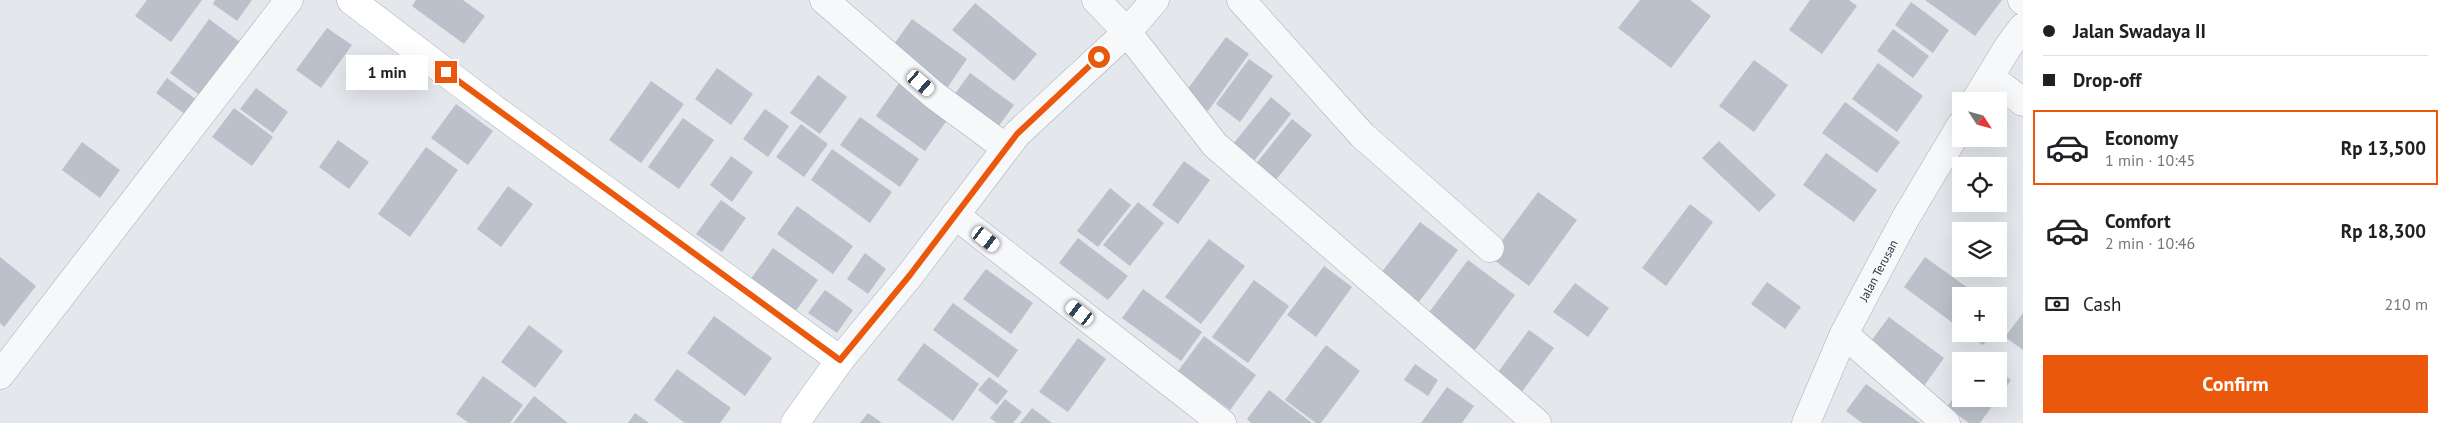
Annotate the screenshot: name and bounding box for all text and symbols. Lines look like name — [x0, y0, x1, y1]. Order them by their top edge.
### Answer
text: Jalan Swadaya II — [2073, 19, 2206, 43]
route start — [1088, 46, 1110, 68]
callout: 1 min — [346, 54, 428, 90]
route end — [435, 61, 457, 83]
text: 1 min — [367, 62, 407, 82]
car — [904, 67, 937, 99]
text: Drop-off — [2073, 68, 2141, 92]
north arrow — [1952, 92, 2008, 148]
map controls — [1952, 92, 2007, 407]
icon: car — [2045, 125, 2090, 170]
text: Economy — [2105, 126, 2178, 150]
text: Rp 13,500 — [2341, 136, 2426, 160]
text: 1 min · 10:45 — [2105, 150, 2195, 170]
button: locate — [1952, 157, 2007, 212]
icon: car — [2045, 208, 2090, 253]
text: Comfort — [2105, 209, 2171, 233]
text: Rp 18,300 — [2341, 219, 2426, 243]
button: layers — [1952, 222, 2007, 277]
car — [969, 224, 1002, 254]
text: 2 min · 10:46 — [2105, 233, 2195, 253]
street label: Jalan Terusan — [1855, 237, 1900, 305]
button: + — [1952, 287, 2007, 342]
icon: cash — [2043, 290, 2071, 318]
text: Cash — [2083, 292, 2121, 316]
text: 210 m — [2385, 294, 2428, 314]
car — [1063, 298, 1096, 328]
button: − — [1952, 352, 2007, 407]
button: Confirm — [2043, 355, 2428, 413]

